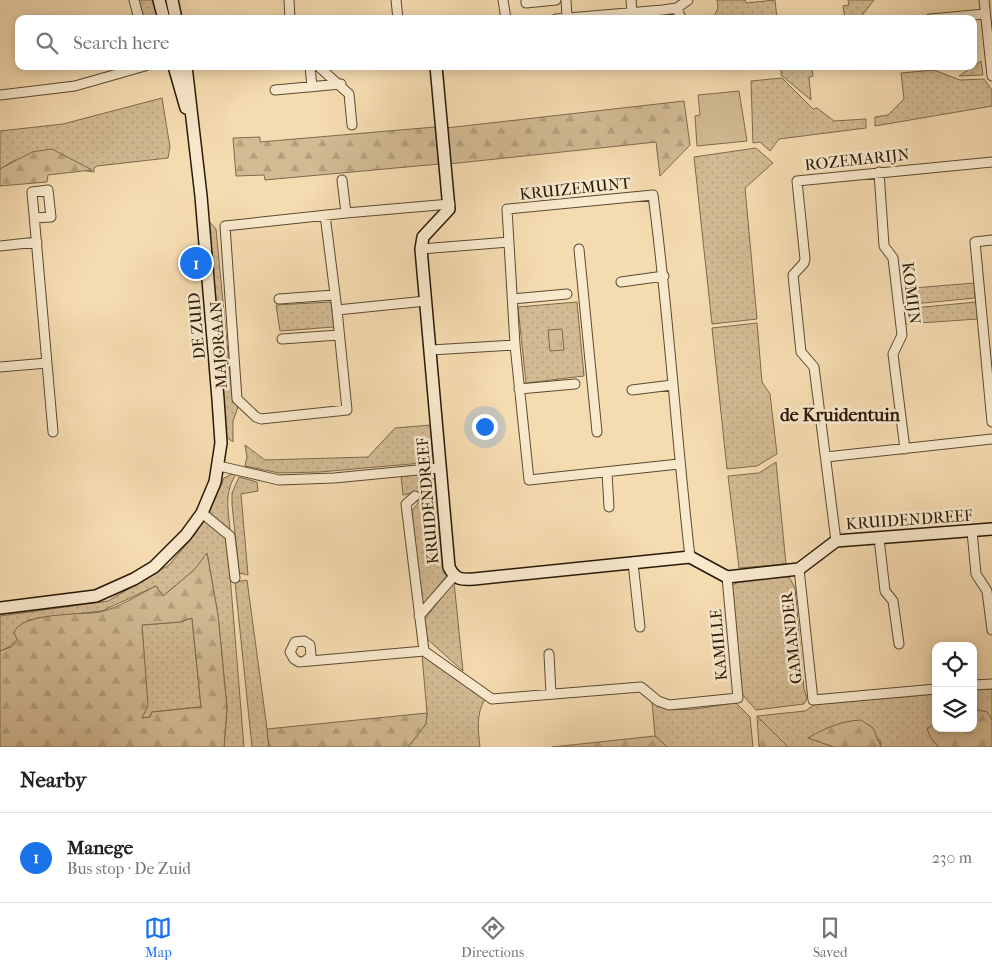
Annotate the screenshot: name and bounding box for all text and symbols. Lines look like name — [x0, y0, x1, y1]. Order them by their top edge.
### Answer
search box — [15, 15, 977, 70]
icon: search — [33, 29, 61, 57]
text: Search here — [73, 32, 169, 54]
street label: ROZEMARIJN — [804, 145, 910, 174]
street label: KRUIZEMUNT — [518, 173, 632, 204]
pin: 1 — [180, 244, 212, 282]
street label: KOMIJN — [898, 261, 925, 325]
street label: DE ZUID — [184, 292, 209, 360]
street label: MAJORAAN — [206, 301, 231, 389]
district label: de Kruidentuin — [780, 405, 901, 426]
your location — [472, 414, 498, 440]
street label: KRUIDENDREEF — [412, 436, 442, 565]
street label: KRUIDENDREEF — [845, 506, 973, 533]
street label: GAMANDER — [777, 590, 806, 685]
street label: KAMILLE — [706, 608, 731, 682]
map controls — [932, 642, 977, 732]
button: locate — [932, 642, 977, 687]
button: layers — [932, 687, 977, 732]
text: Nearby — [20, 768, 86, 792]
text: Manege — [67, 837, 133, 859]
text: 1 — [33, 848, 39, 867]
text: 230 m — [932, 848, 972, 867]
text: Bus stop · De Zuid — [67, 859, 191, 878]
tab: Map — [144, 914, 172, 961]
tab: Directions — [461, 914, 524, 961]
tab: Saved — [813, 914, 848, 961]

